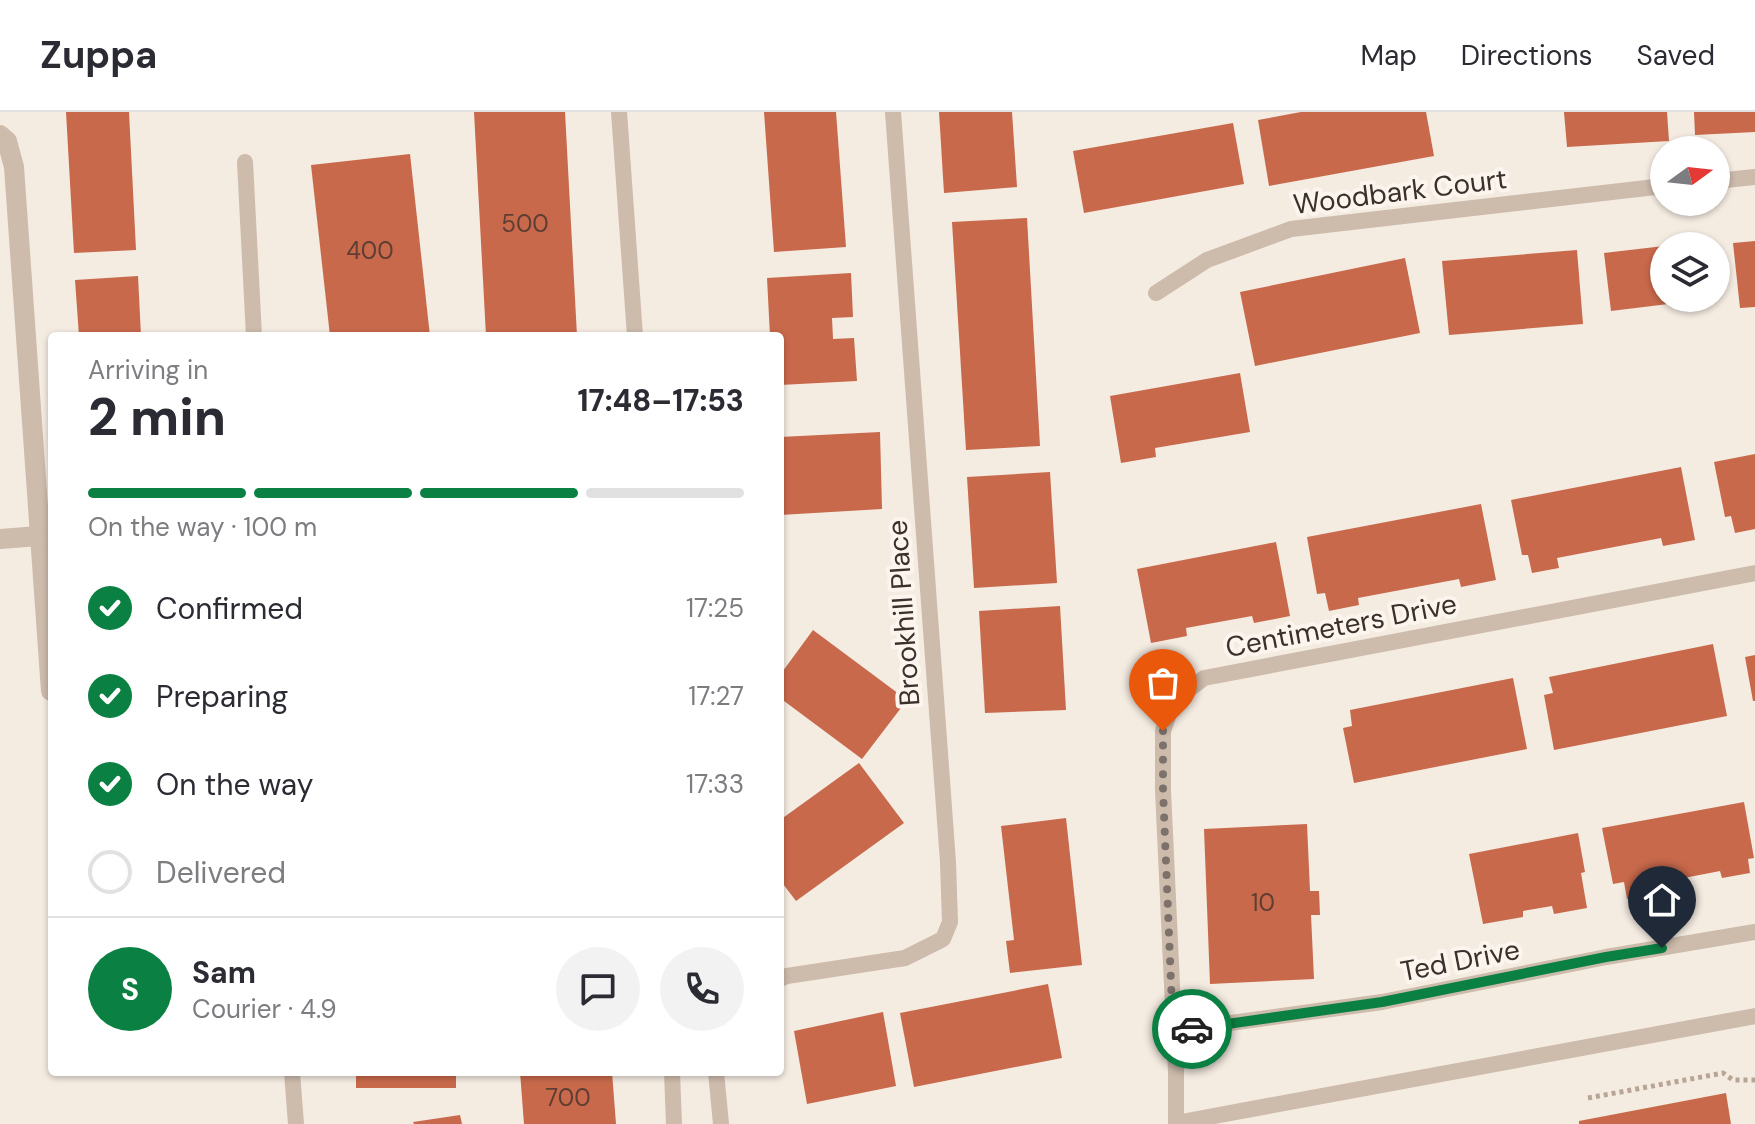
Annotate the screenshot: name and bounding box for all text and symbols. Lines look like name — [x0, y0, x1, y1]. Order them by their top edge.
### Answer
text: Zuppa — [40, 30, 157, 80]
text: Map — [1360, 37, 1417, 74]
text: Directions — [1461, 37, 1593, 74]
text: Saved — [1637, 37, 1715, 74]
north arrow — [1650, 136, 1730, 216]
map controls — [1650, 136, 1730, 312]
street label: Woodbark Court — [1291, 160, 1509, 223]
house number: 500 — [501, 208, 549, 239]
button: layers — [1650, 232, 1730, 312]
house number: 400 — [346, 235, 394, 266]
text: Arriving in — [88, 353, 208, 387]
text: 17:48–17:53 — [578, 381, 744, 420]
text: 2 min — [88, 383, 226, 451]
text: On the way · 100 m — [88, 510, 317, 544]
street label: Brookhill Place — [879, 519, 928, 707]
street label: Centimeters Drive — [1222, 585, 1460, 666]
icon: check — [88, 586, 132, 630]
text: Confirmed — [156, 589, 303, 628]
text: 17:25 — [686, 591, 744, 625]
pin — [1129, 649, 1197, 731]
icon: bag — [1141, 661, 1185, 705]
icon: check — [88, 674, 132, 718]
text: Preparing — [156, 677, 288, 716]
text: 17:27 — [688, 679, 744, 713]
icon: check — [88, 762, 132, 806]
text: On the way — [156, 765, 313, 804]
text: 17:33 — [686, 767, 744, 801]
text: Delivered — [156, 853, 286, 892]
pin — [1628, 866, 1696, 948]
icon: home — [1640, 878, 1684, 922]
house number: 10 — [1251, 887, 1275, 918]
street label: Ted Drive — [1397, 931, 1523, 990]
button: chat — [556, 947, 640, 1031]
button: phone — [660, 947, 744, 1031]
text: Sam — [192, 953, 256, 992]
text: S — [121, 970, 139, 1009]
courier — [1152, 989, 1232, 1069]
text: Courier · 4.9 — [192, 992, 337, 1026]
icon: car — [1170, 1007, 1214, 1051]
house number: 700 — [545, 1082, 591, 1113]

